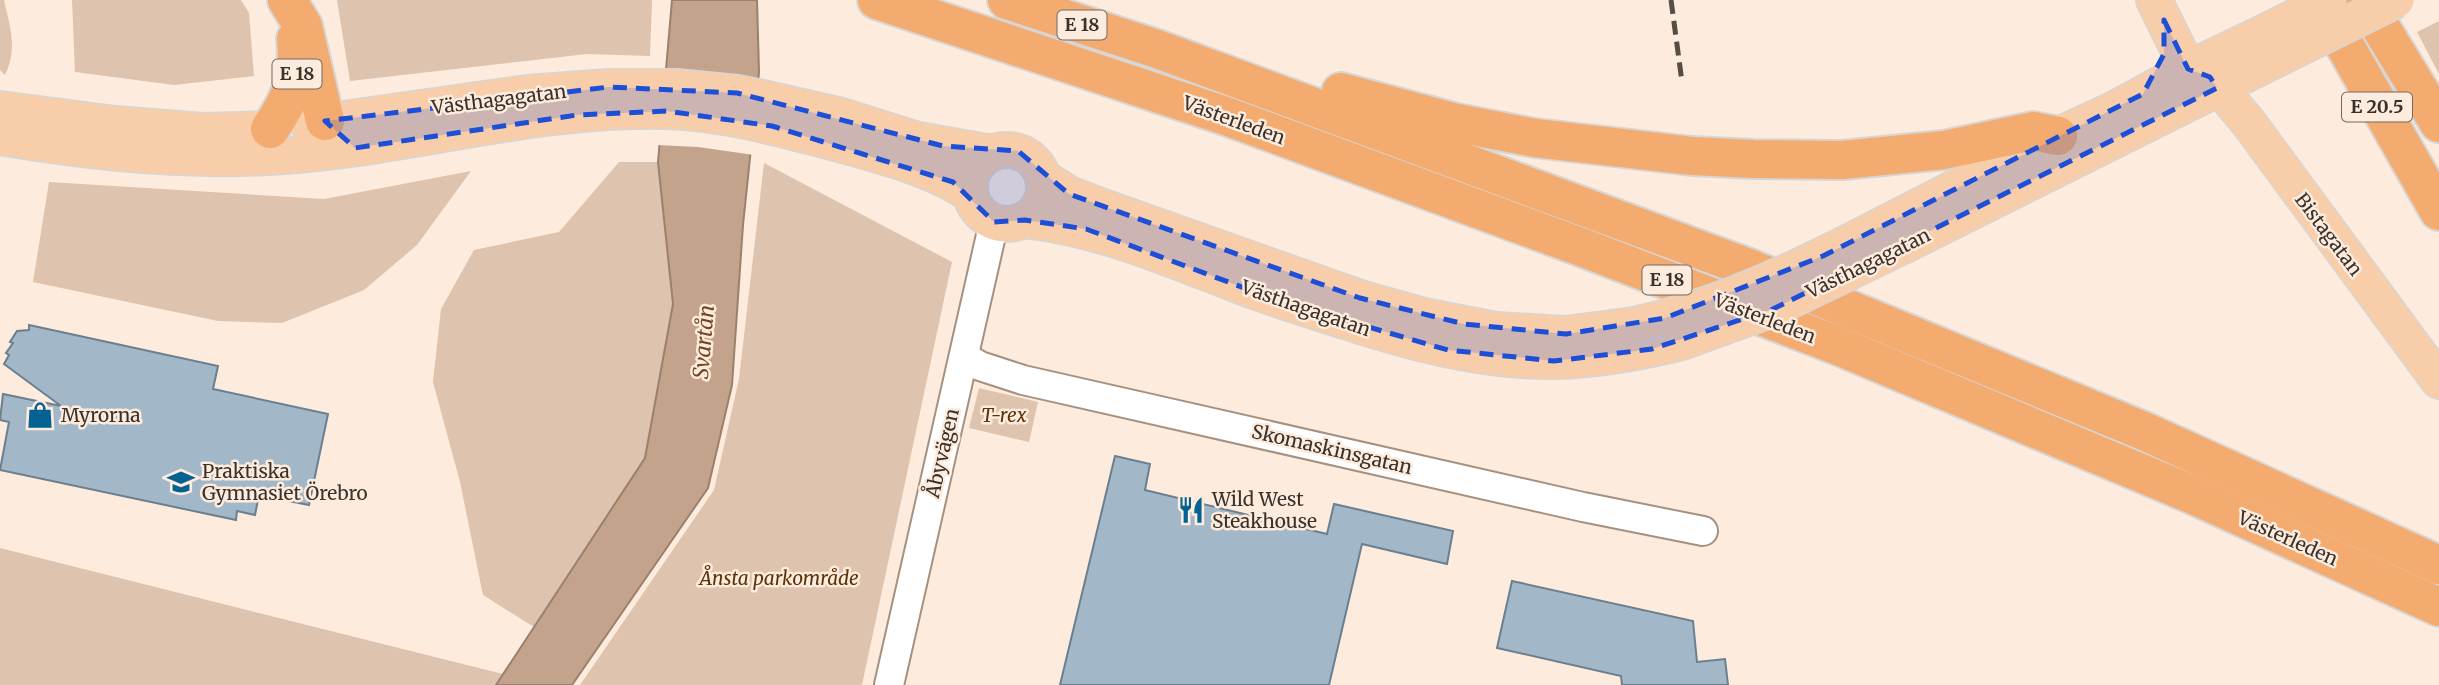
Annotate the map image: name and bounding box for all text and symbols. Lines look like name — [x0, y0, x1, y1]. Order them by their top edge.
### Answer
road number: E 18 — [1058, 10, 1106, 40]
road number: E 18 — [272, 60, 322, 88]
street label: Västhagagatan — [429, 79, 568, 119]
street label: Västerleden — [1179, 90, 1289, 150]
road number: E 20.5 — [2342, 92, 2412, 122]
street label: Bistagatan — [2290, 188, 2368, 281]
street label: Västhagagatan — [1801, 222, 1935, 304]
road number: E 18 — [1642, 266, 1692, 294]
street label: Västhagagatan — [1237, 274, 1374, 342]
street label: Västerleden — [1710, 287, 1820, 349]
water label: Svartån — [687, 304, 720, 380]
shop icon: Myrorna — [25, 400, 55, 430]
place label: Myrorna — [61, 403, 141, 427]
park label: T-rex — [981, 403, 1027, 427]
street label: Åbyvägen — [919, 405, 964, 501]
street label: Skomaskinsgatan — [1249, 419, 1415, 479]
place label: Praktiska Gymnasiet Örebro — [202, 459, 368, 505]
school or university icon: Praktiska Gymnasiet Örebro — [166, 467, 196, 497]
place label: Wild West Steakhouse — [1211, 487, 1317, 533]
restaurant icon: Wild West Steakhouse — [1176, 495, 1206, 525]
street label: Västerleden — [2233, 505, 2342, 571]
park label: Ånsta parkområde — [697, 565, 859, 590]

